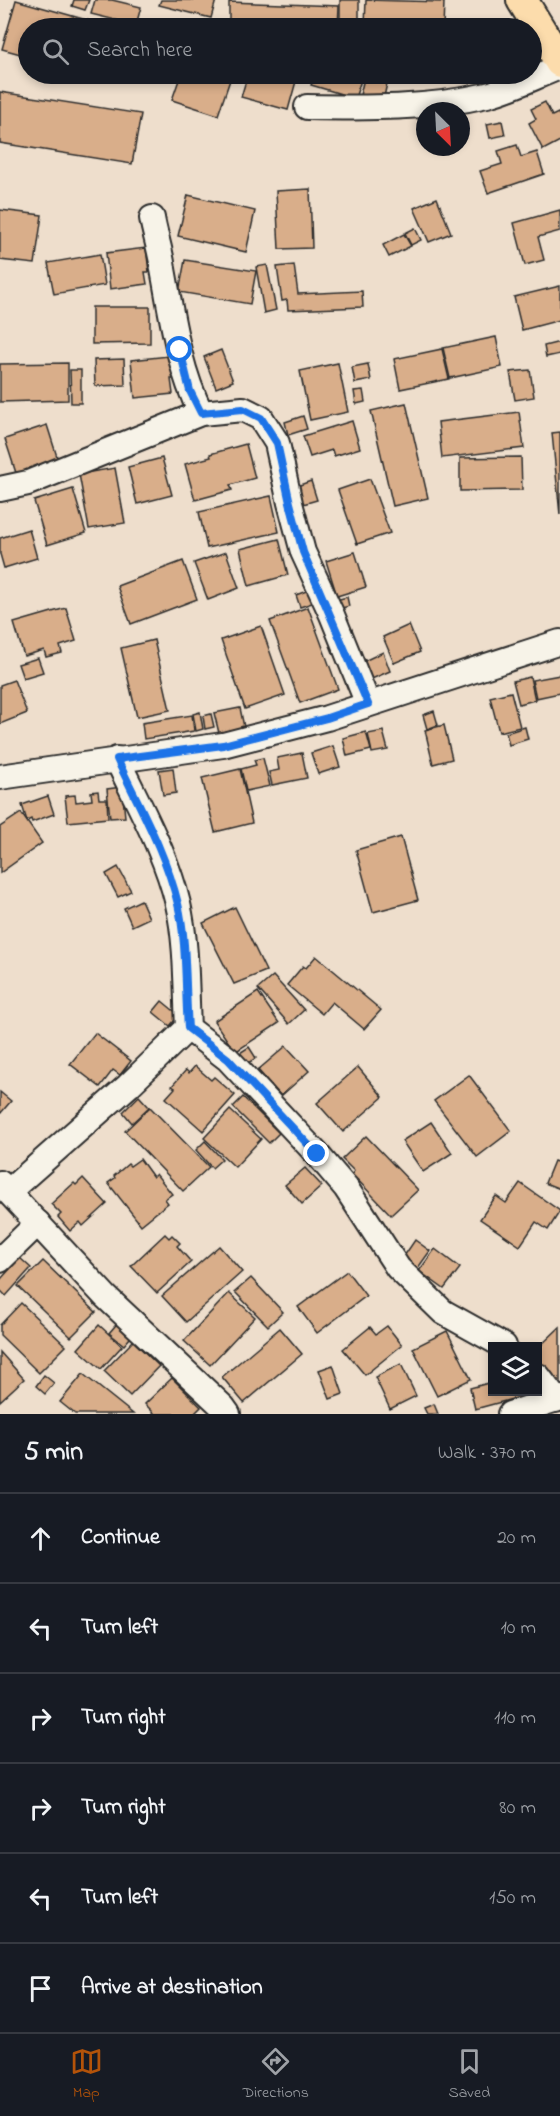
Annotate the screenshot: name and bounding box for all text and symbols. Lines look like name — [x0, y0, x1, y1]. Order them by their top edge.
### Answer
search box — [18, 18, 542, 84]
icon: search — [39, 35, 72, 68]
text: Search here — [87, 35, 192, 67]
north arrow — [416, 102, 470, 156]
route start — [166, 336, 192, 362]
route end — [303, 1140, 329, 1166]
map controls — [488, 1342, 542, 1396]
button: layers — [488, 1342, 542, 1396]
text: 5 min — [24, 1434, 83, 1472]
text: Walk · 370 m — [438, 1439, 536, 1468]
icon: ahead — [24, 1522, 57, 1555]
text: Continue — [81, 1522, 160, 1554]
text: 20 m — [497, 1524, 536, 1553]
icon: left — [24, 1612, 57, 1645]
text: Turn left — [81, 1612, 158, 1644]
text: 10 m — [500, 1614, 536, 1643]
icon: right — [24, 1702, 57, 1735]
text: Turn right — [81, 1702, 166, 1734]
text: 110 m — [494, 1704, 536, 1733]
icon: right — [24, 1792, 57, 1825]
text: Turn right — [81, 1792, 166, 1824]
text: 80 m — [499, 1794, 536, 1823]
icon: left — [24, 1882, 57, 1915]
text: Turn left — [81, 1882, 158, 1914]
text: 150 m — [489, 1884, 536, 1913]
icon: arrive — [24, 1972, 57, 2005]
text: Arrive at destination — [81, 1972, 263, 2004]
tab: Map — [70, 2045, 103, 2105]
tab: Directions — [242, 2045, 309, 2105]
tab: Saved — [448, 2045, 490, 2105]

